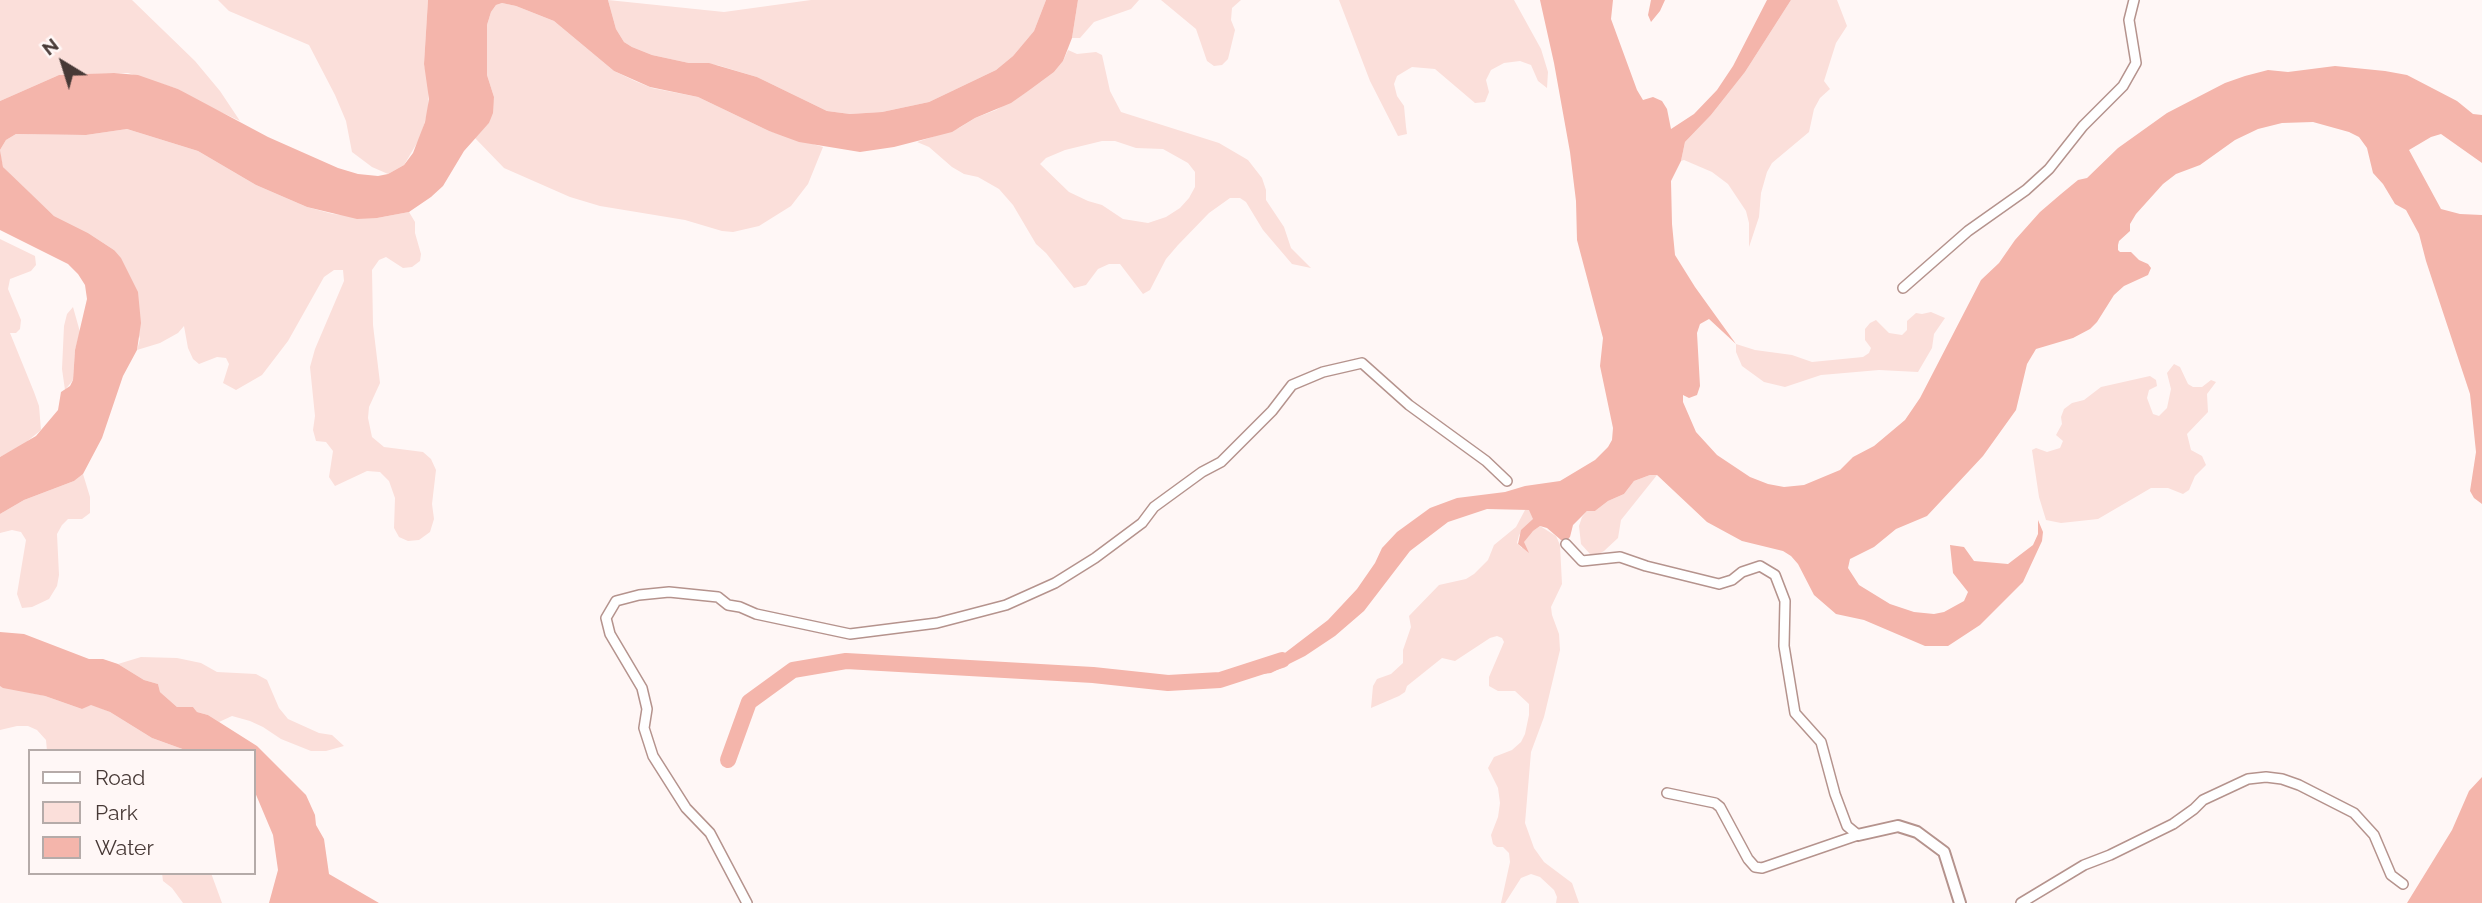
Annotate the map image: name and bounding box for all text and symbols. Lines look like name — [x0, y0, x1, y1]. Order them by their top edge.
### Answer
north arrow — [28, 28, 98, 98]
text: N — [38, 33, 63, 60]
legend — [28, 749, 256, 875]
text: Road — [95, 765, 145, 790]
text: Park — [95, 800, 138, 825]
text: Water — [95, 835, 154, 860]

